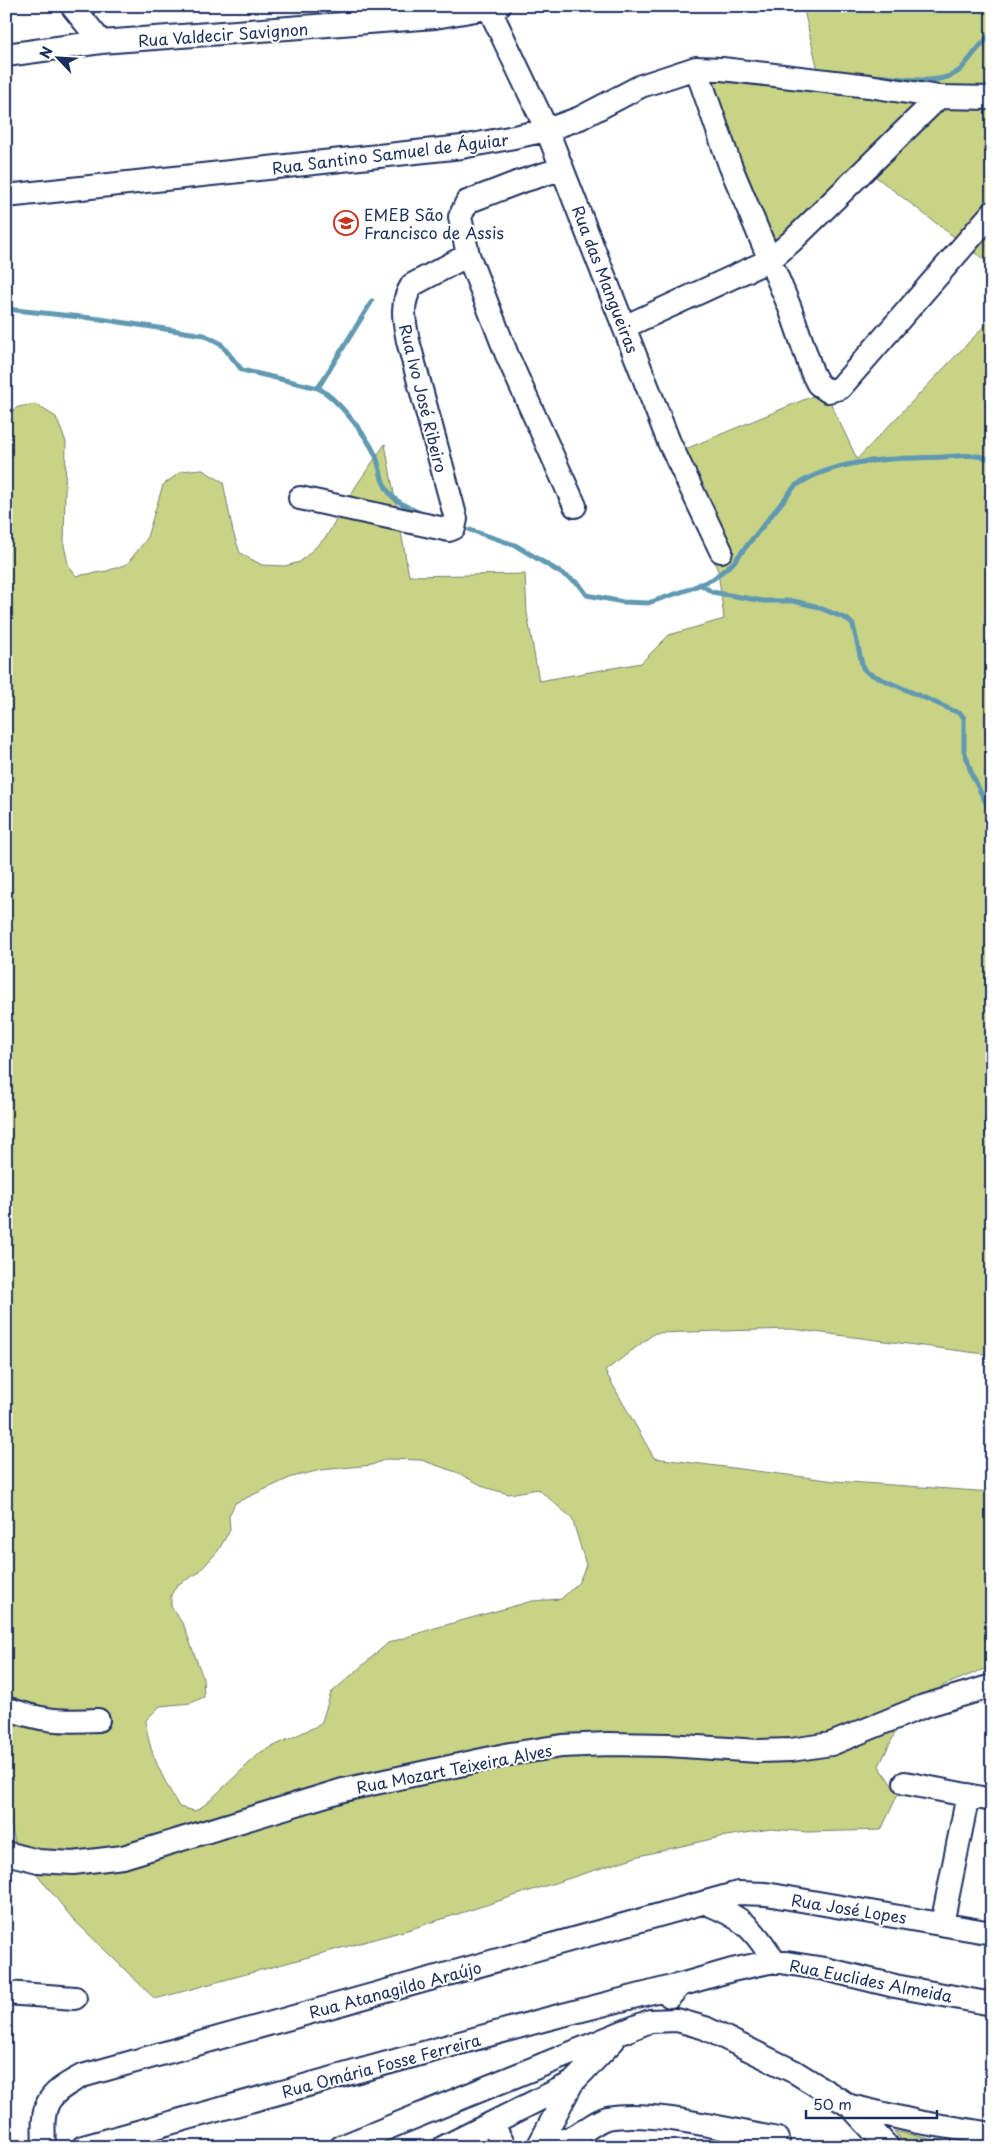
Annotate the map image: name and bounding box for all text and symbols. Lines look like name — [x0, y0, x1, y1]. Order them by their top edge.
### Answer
street label: Rua Valdecir Savignon — [137, 16, 309, 52]
north arrow — [32, 32, 82, 82]
text: N — [34, 43, 58, 62]
street label: Rua Santino Samuel de Águiar — [270, 127, 510, 179]
place label: EMEB São Francisco de Assis — [364, 202, 504, 244]
street label: Rua das Mangueiras — [567, 202, 645, 356]
school or university icon: EMEB São Francisco de Assis — [333, 210, 359, 236]
street label: Rua Ivo José Ribeiro — [394, 321, 454, 475]
street label: Rua Mozart Teixeira Alves — [354, 1737, 554, 1799]
street label: Rua José Lopes — [790, 1887, 908, 1929]
street label: Rua Euclides Almeida — [787, 1952, 955, 2008]
street label: Rua Atanagildo Araújo — [306, 1954, 484, 2024]
street label: Rua Omária Fosse Ferreira — [279, 2027, 483, 2103]
scale bar — [806, 2088, 937, 2120]
text: 50 m — [813, 2092, 852, 2115]

